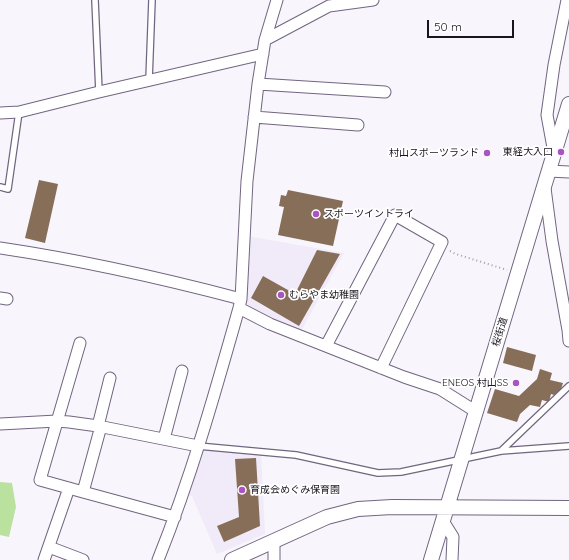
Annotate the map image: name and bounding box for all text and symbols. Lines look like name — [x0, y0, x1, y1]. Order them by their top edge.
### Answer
scale bar — [429, 12, 516, 38]
text: 50 m — [434, 19, 462, 34]
place label: 東経大入口 — [503, 146, 553, 158]
place label: 村山スポーツランド — [389, 147, 479, 159]
marker: 東経大入口 — [556, 147, 566, 157]
marker: 村山スポーツランド — [482, 148, 492, 158]
place label: スポーツイントライ — [324, 208, 414, 220]
marker: スポーツイントライ — [311, 209, 321, 219]
place label: むらやま幼稚園 — [289, 289, 359, 301]
marker: むらやま幼稚園 — [276, 290, 286, 300]
street label: 桜街道 — [490, 316, 510, 348]
place label: ENEOS 村山SS — [442, 377, 508, 389]
marker: ENEOS 村山SS — [511, 378, 521, 388]
place label: 育成会めぐみ保育園 — [250, 484, 340, 496]
marker: 育成会めぐみ保育園 — [237, 485, 247, 495]

